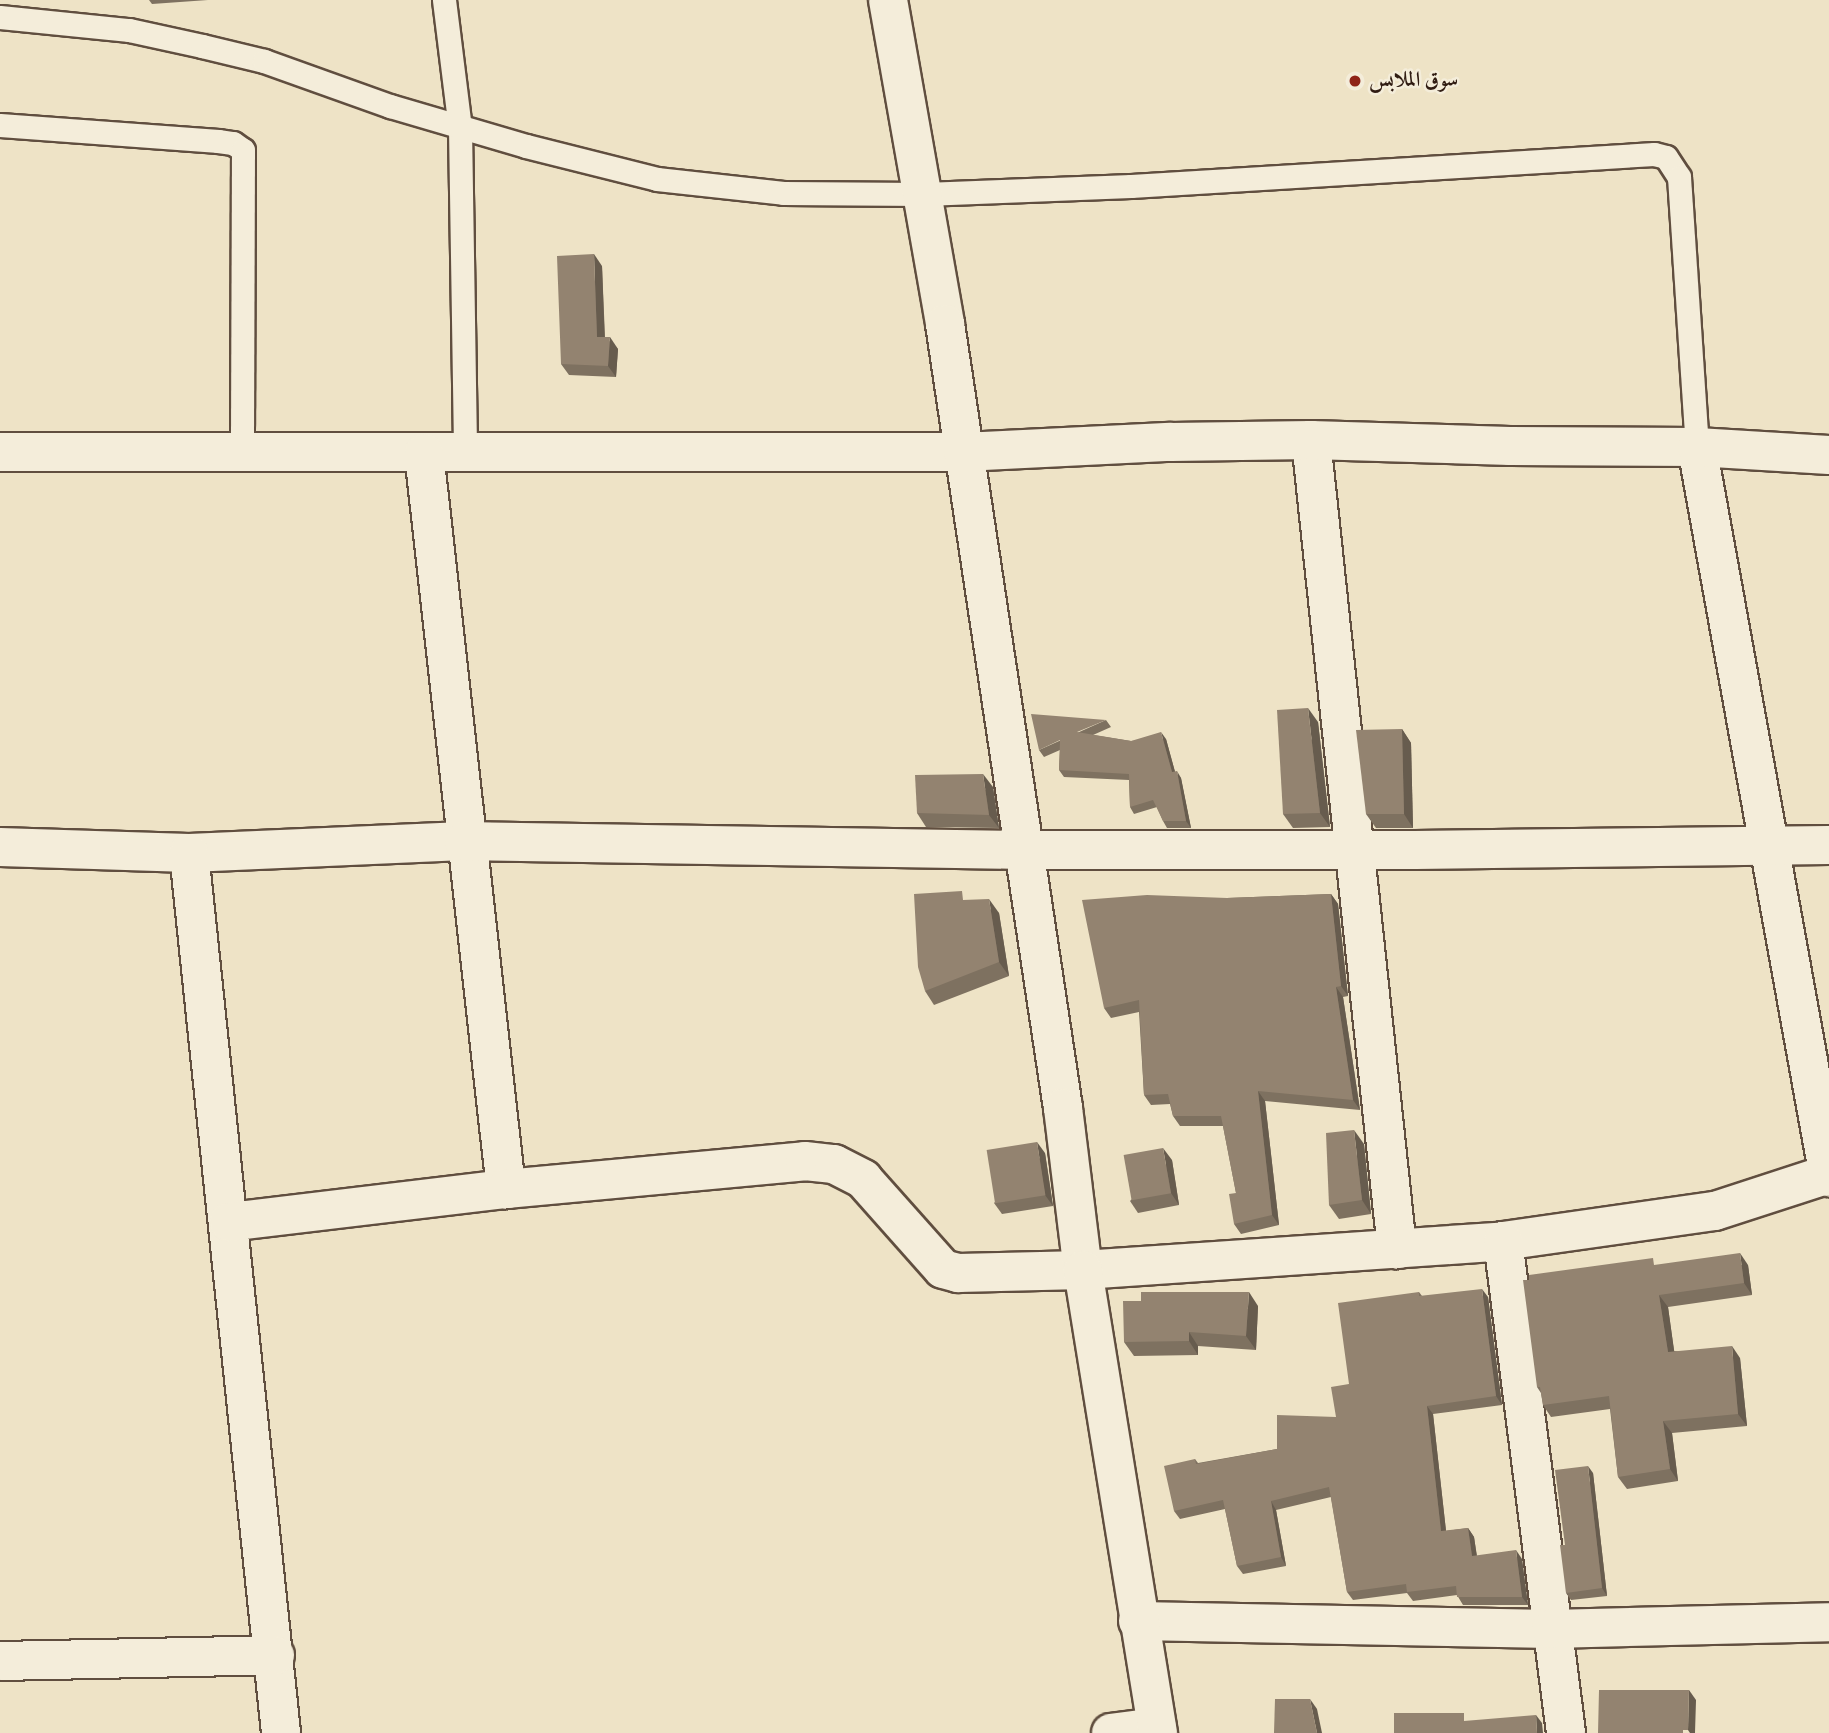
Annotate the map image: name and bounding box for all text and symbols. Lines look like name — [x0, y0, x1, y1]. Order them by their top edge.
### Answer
place label: سوق الملابس — [1369, 68, 1458, 94]
marker: سوق الملابس — [1347, 73, 1363, 89]

